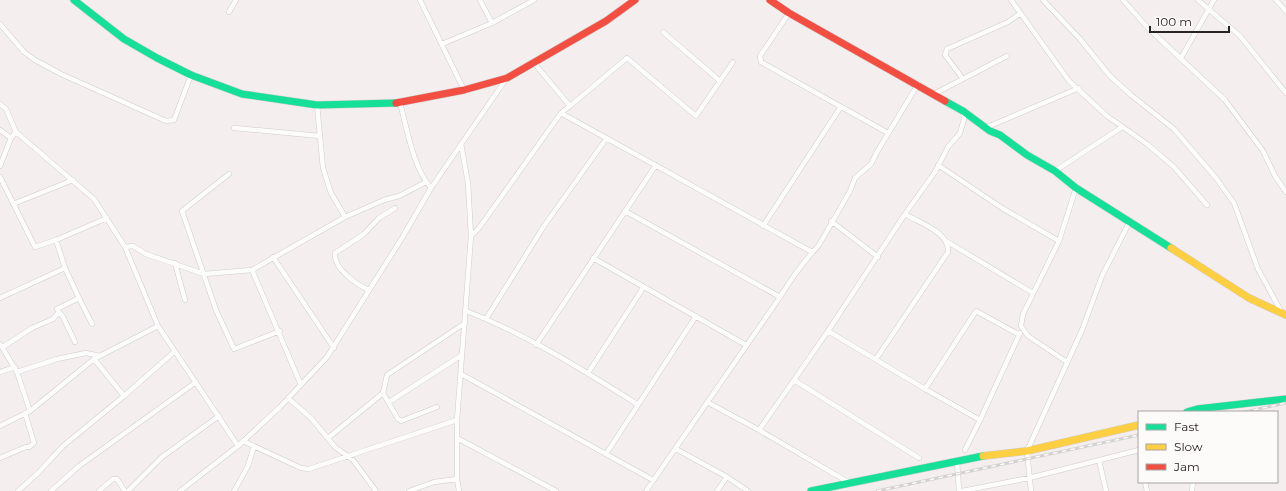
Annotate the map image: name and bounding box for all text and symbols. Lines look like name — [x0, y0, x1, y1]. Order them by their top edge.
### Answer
scale bar — [1150, 8, 1229, 34]
text: 100 m — [1156, 14, 1192, 29]
legend — [1138, 411, 1278, 483]
text: Fast — [1174, 419, 1199, 434]
text: Slow — [1174, 439, 1203, 454]
text: Jam — [1173, 459, 1200, 474]

